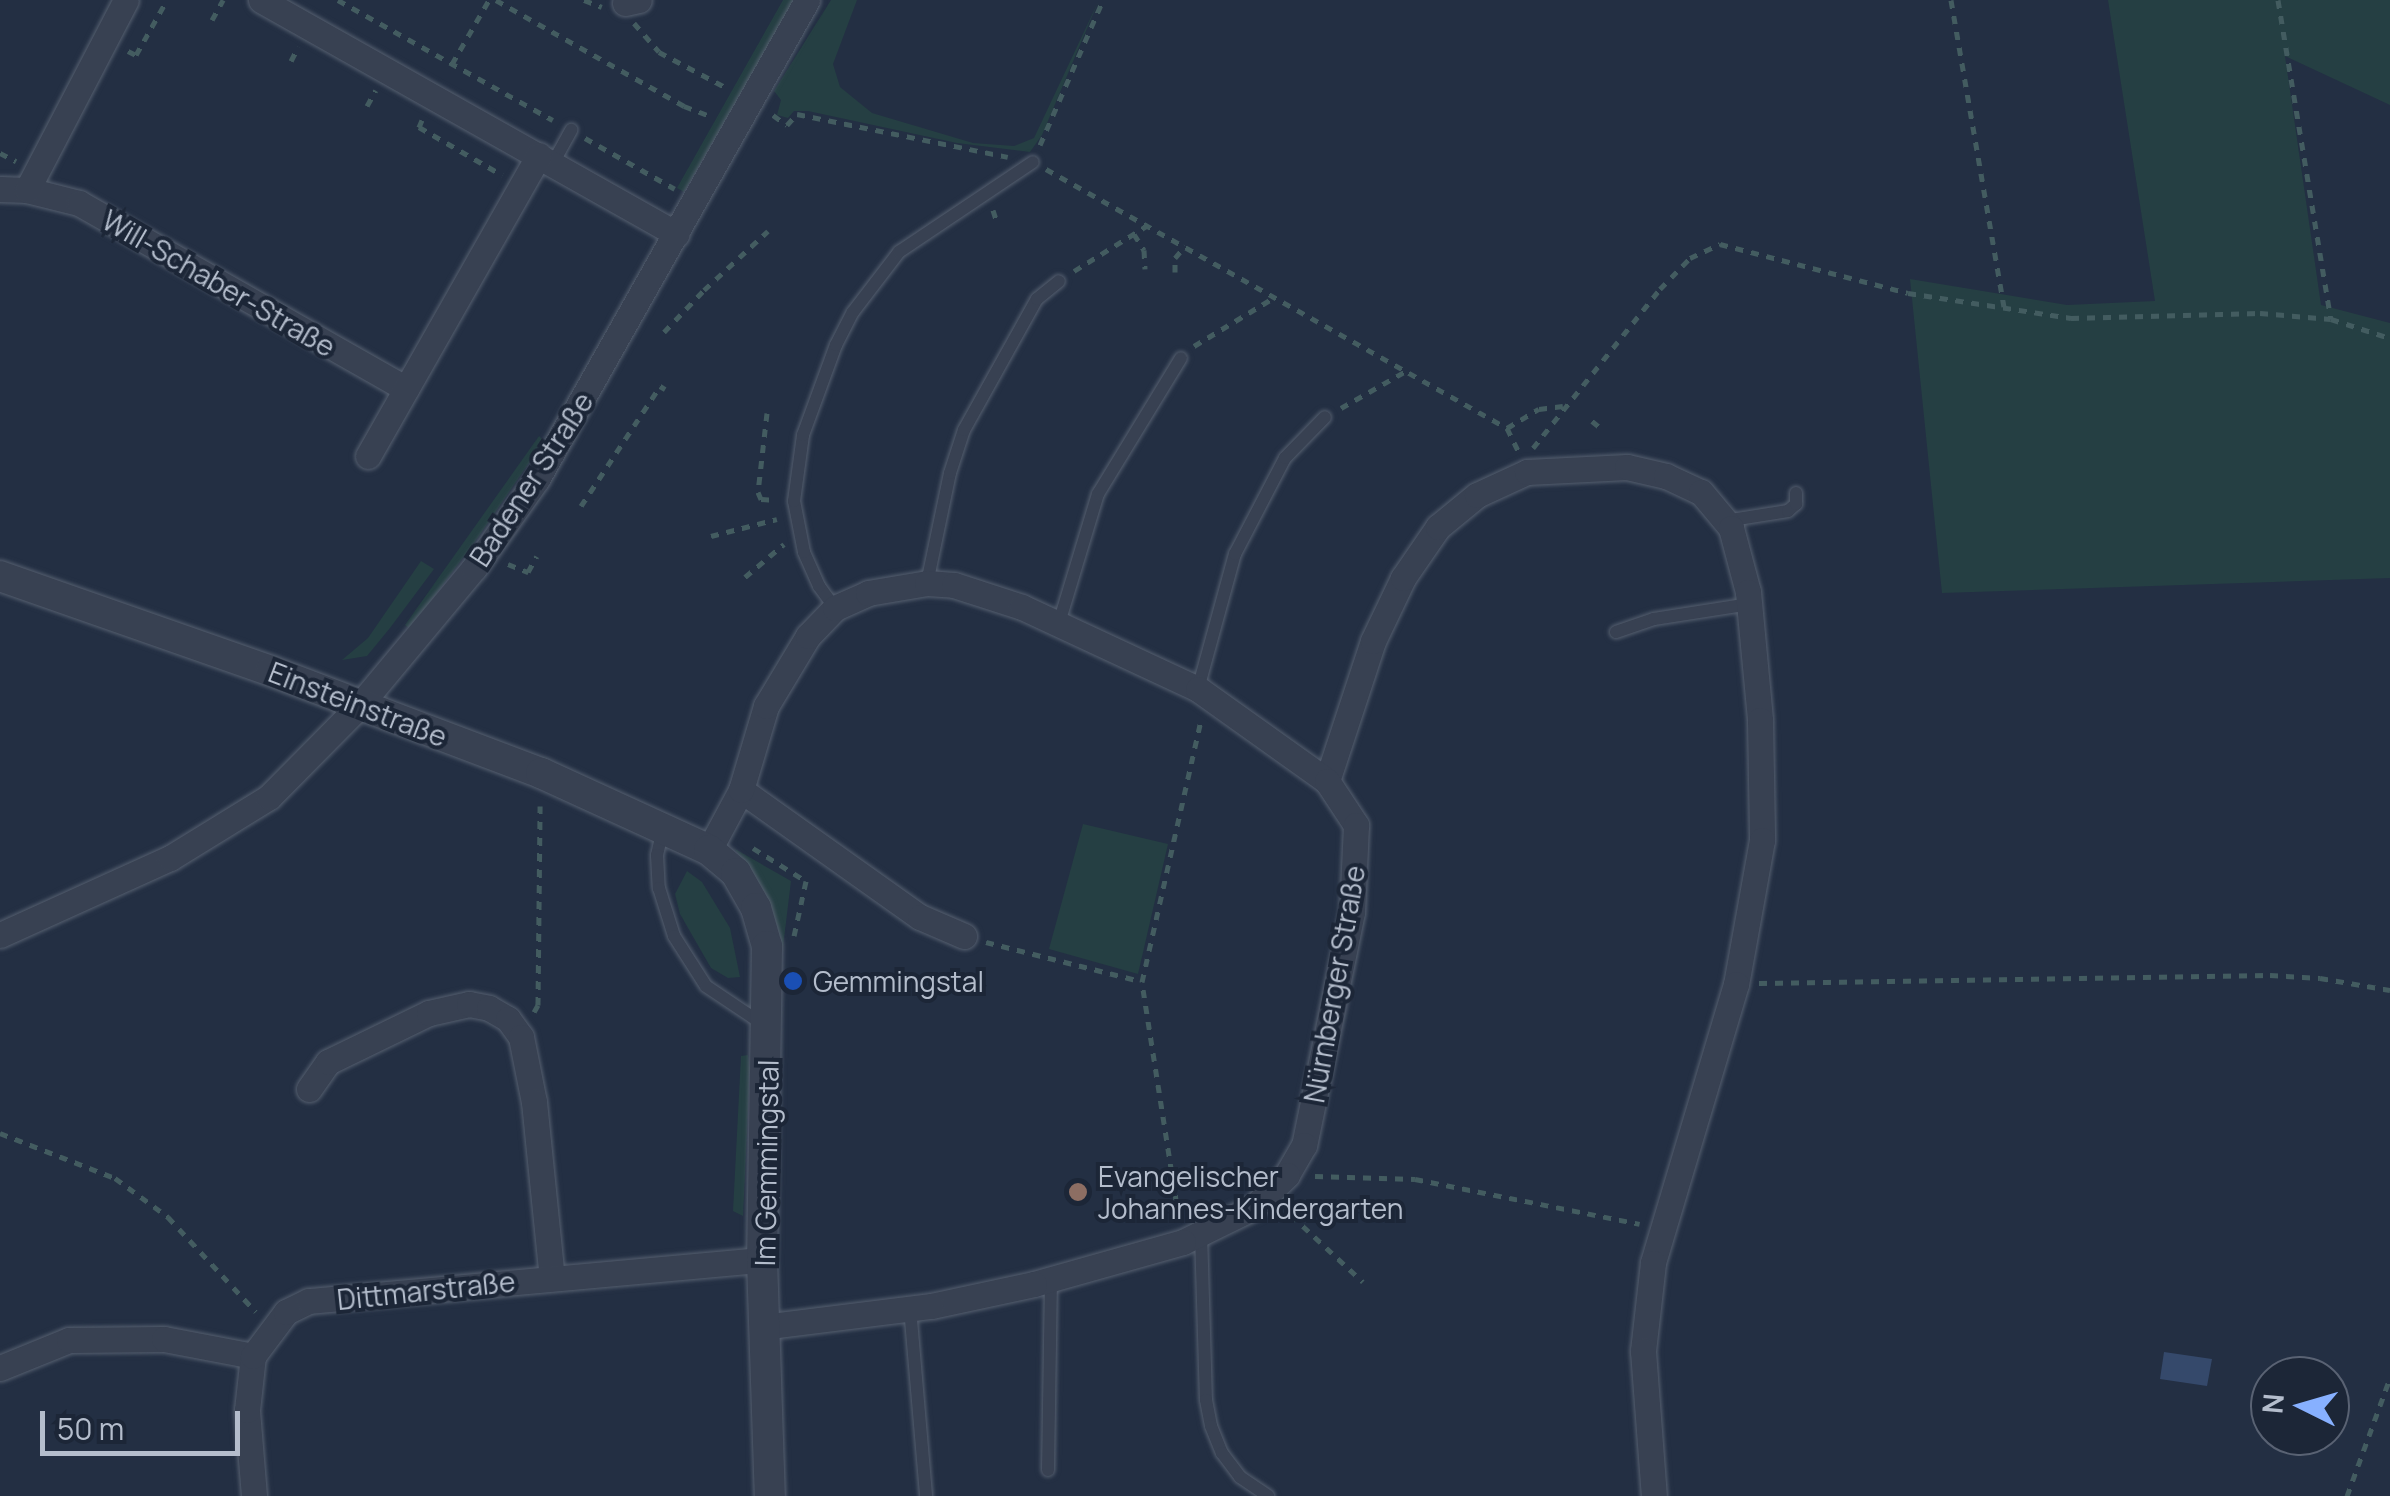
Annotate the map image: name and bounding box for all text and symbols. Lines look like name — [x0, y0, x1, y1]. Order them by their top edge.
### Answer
street label: Will-Schaber-Straße — [97, 203, 341, 363]
street label: Badener Straße — [462, 386, 600, 572]
street label: Einsteinstraße — [264, 655, 452, 753]
street label: Nürnberger Straße — [1297, 863, 1371, 1105]
place label: Gemmingstal — [813, 964, 984, 998]
marker: Gemmingstal — [782, 970, 804, 992]
street label: Im Gemmingstal — [747, 1059, 785, 1267]
place label: Evangelischer Johannes-Kindergarten — [1098, 1159, 1403, 1225]
marker: Evangelischer Johannes-Kindergarten — [1067, 1181, 1089, 1203]
street label: Dittmarstraße — [335, 1264, 517, 1316]
north arrow — [2250, 1356, 2350, 1456]
scale bar — [45, 1391, 245, 1453]
text: N — [2252, 1392, 2292, 1415]
text: 50 m — [57, 1408, 124, 1449]

